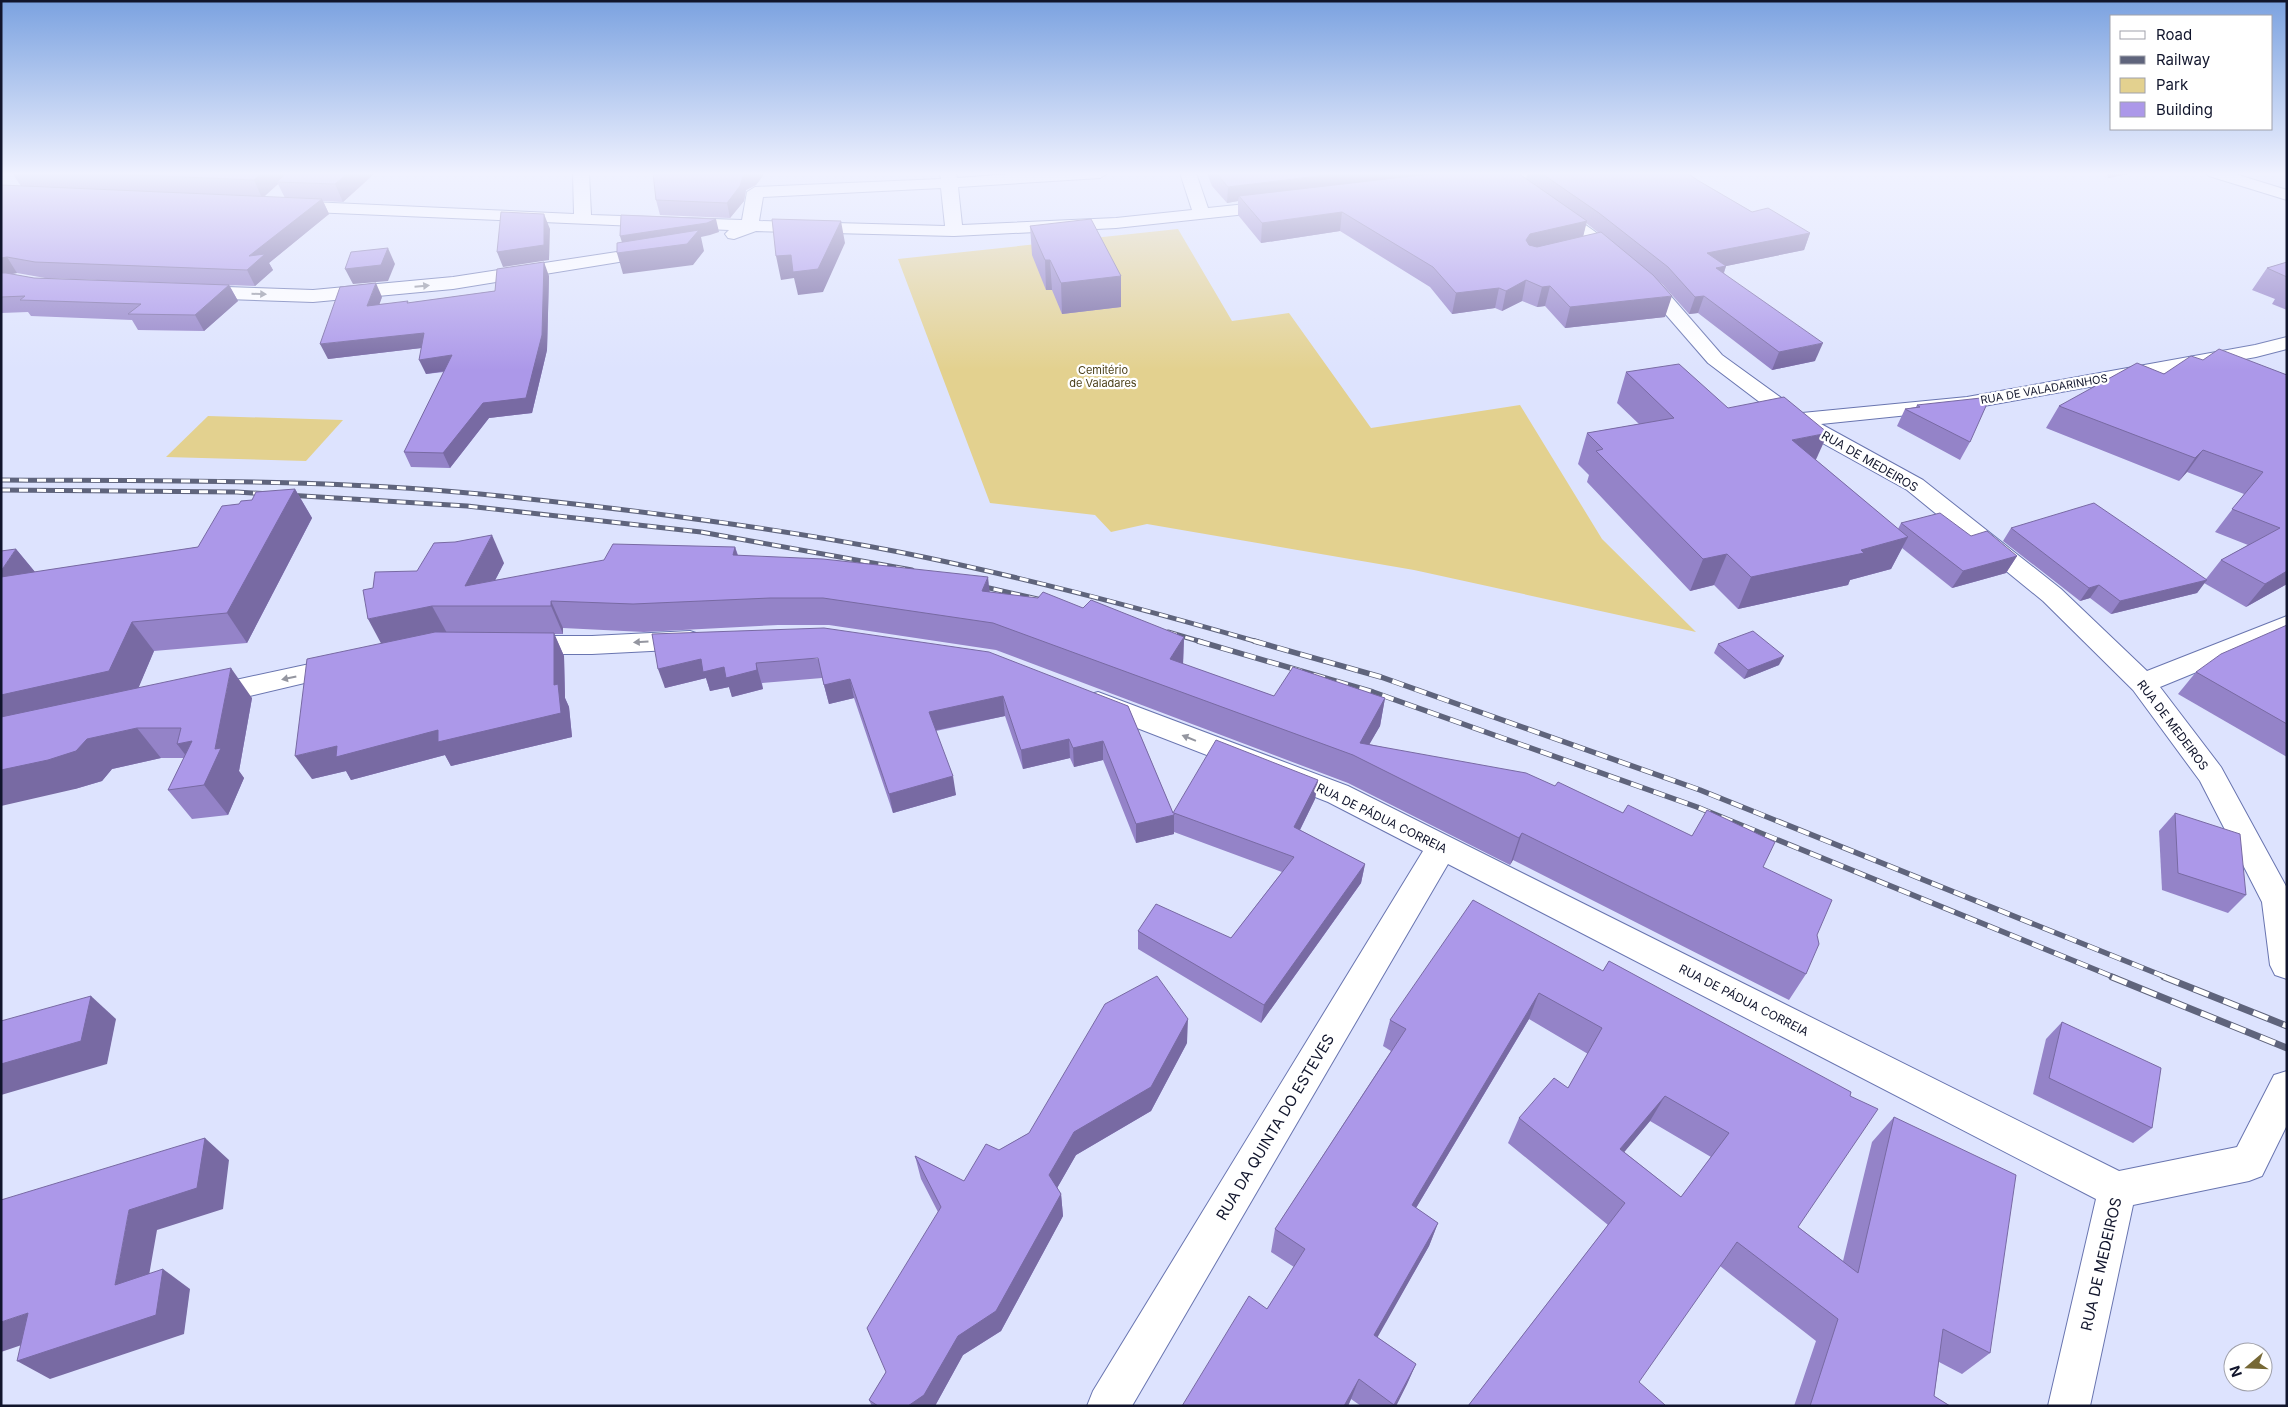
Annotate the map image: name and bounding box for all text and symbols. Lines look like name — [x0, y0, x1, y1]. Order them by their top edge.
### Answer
legend — [2110, 15, 2273, 130]
text: Road — [2156, 25, 2192, 44]
text: Railway — [2156, 50, 2211, 69]
text: Park — [2156, 75, 2189, 94]
text: Building — [2156, 100, 2213, 119]
one-way arrow — [414, 282, 430, 290]
one-way arrow — [252, 290, 268, 298]
park label: Cemitério de Valadares — [1069, 363, 1137, 390]
street label: RUA DE VALADARINHOS — [1979, 371, 2109, 407]
street label: RUA DE MEDEIROS — [1819, 427, 1921, 495]
one-way arrow — [632, 639, 648, 647]
one-way arrow — [282, 674, 297, 682]
street label: RUA DE MEDEIROS — [2134, 677, 2212, 773]
one-way arrow — [1181, 734, 1196, 742]
street label: RUA DE PÁDUA CORREIA — [1314, 780, 1450, 856]
street label: RUA DE PÁDUA CORREIA — [1677, 961, 1811, 1039]
street label: RUA DA QUINTA DO ESTEVES — [1212, 1030, 1338, 1224]
street label: RUA DE MEDEIROS — [2076, 1195, 2126, 1333]
north arrow — [2223, 1342, 2273, 1392]
text: N — [2225, 1364, 2245, 1379]

